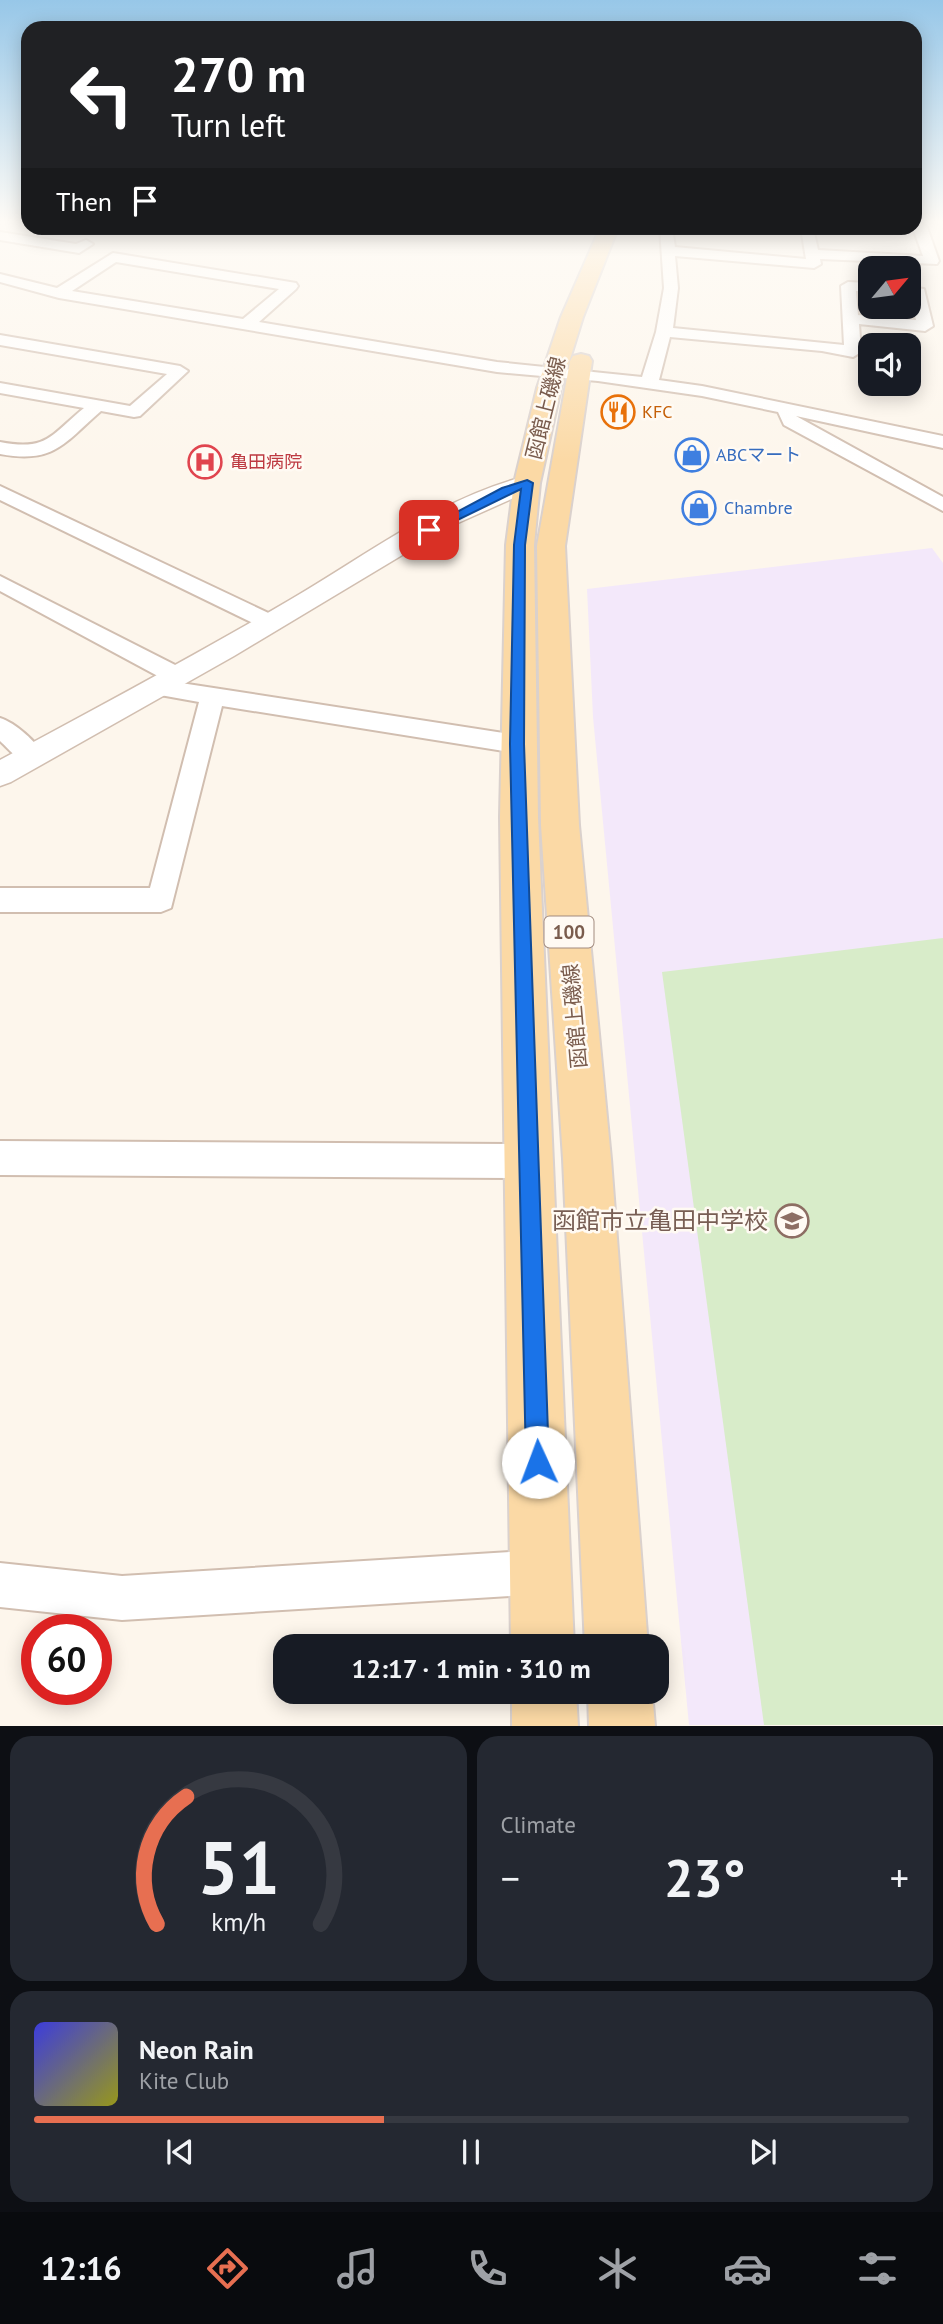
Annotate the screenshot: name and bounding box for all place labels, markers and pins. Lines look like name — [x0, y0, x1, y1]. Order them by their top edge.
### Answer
restaurant icon: KFC — [599, 393, 637, 431]
place label: KFC — [642, 400, 673, 423]
shop icon: ABCマート — [673, 436, 711, 474]
hospital icon: 亀田病院 — [186, 443, 224, 481]
place label: ABCマート — [716, 443, 801, 466]
place label: 亀田病院 — [230, 450, 302, 473]
shop icon: Chambre — [680, 489, 718, 527]
place label: Chambre — [724, 496, 793, 519]
pin — [399, 500, 459, 560]
school or university icon: 函館市立亀田中学校 — [773, 1202, 811, 1240]
place label: 函館市立亀田中学校 — [552, 1205, 768, 1236]

